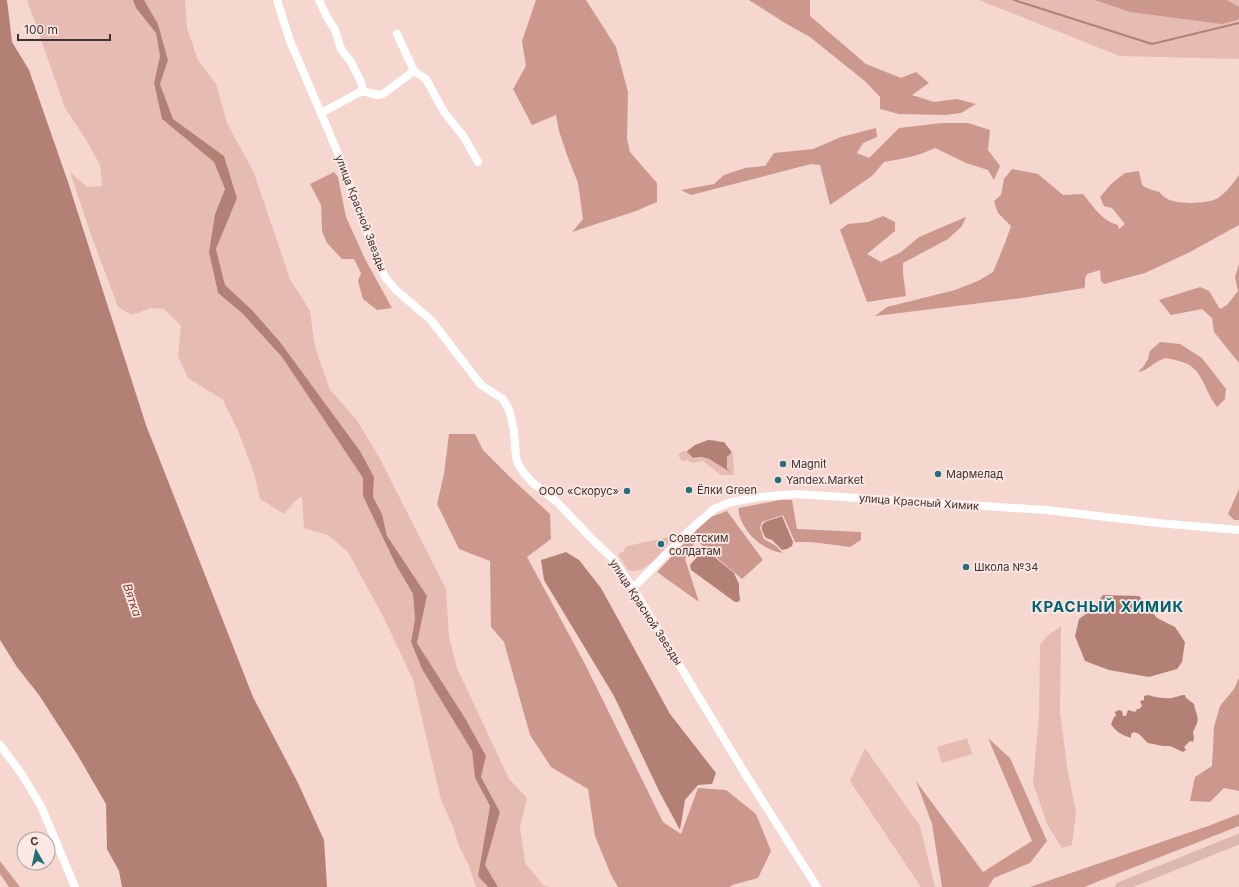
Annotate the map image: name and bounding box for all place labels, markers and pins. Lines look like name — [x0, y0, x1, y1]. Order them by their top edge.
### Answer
place label: Magnit — [791, 457, 827, 471]
marker: Magnit — [778, 459, 788, 469]
place label: Мармелад — [946, 467, 1003, 481]
marker: Мармелад — [933, 469, 943, 479]
place label: Yandex.Market — [786, 473, 864, 487]
marker: Yandex.Market — [773, 475, 783, 485]
place label: Ёлки Green — [697, 483, 757, 497]
place label: ООО «Скорус» — [539, 484, 619, 498]
marker: Ёлки Green — [684, 485, 694, 495]
marker: ООО «Скорус» — [622, 486, 632, 496]
place label: Советским солдатам — [669, 531, 728, 558]
marker: Советским солдатам — [656, 539, 666, 549]
place label: Школа №34 — [974, 560, 1038, 574]
marker: Школа №34 — [961, 562, 971, 572]

